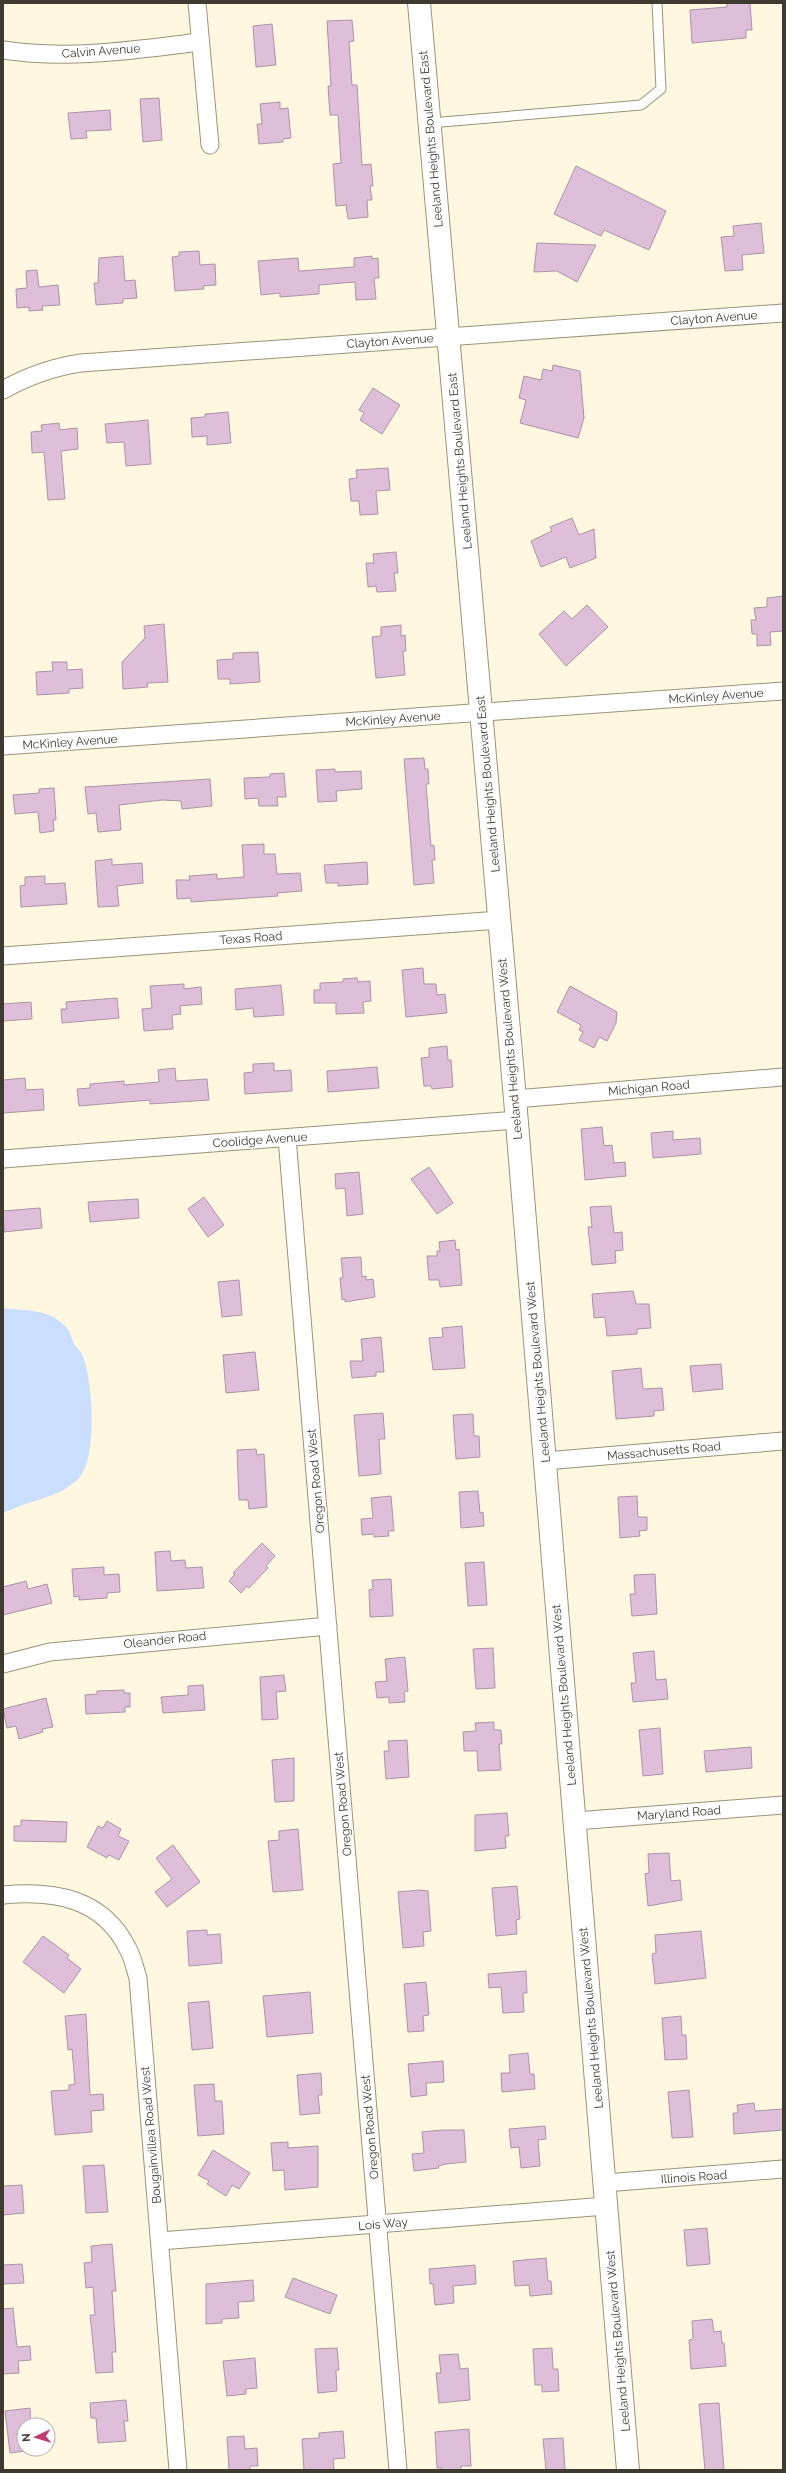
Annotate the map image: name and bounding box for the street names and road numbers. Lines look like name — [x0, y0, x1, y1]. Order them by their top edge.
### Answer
street label: Calvin Avenue — [61, 41, 141, 61]
street label: Leeland Heights Boulevard East — [416, 50, 446, 228]
street label: Clayton Avenue — [670, 308, 758, 328]
street label: Clayton Avenue — [346, 331, 434, 351]
street label: Leeland Heights Boulevard East — [445, 372, 475, 550]
street label: McKinley Avenue — [668, 686, 764, 706]
street label: Leeland Heights Boulevard East — [473, 695, 503, 873]
street label: McKinley Avenue — [345, 709, 441, 729]
street label: McKinley Avenue — [22, 732, 118, 752]
street label: Texas Road — [219, 929, 283, 947]
street label: Leeland Heights Boulevard West — [495, 958, 525, 1140]
street label: Michigan Road — [607, 1077, 691, 1099]
street label: Coolidge Avenue — [212, 1130, 308, 1150]
street label: Leeland Heights Boulevard West — [523, 1281, 553, 1463]
street label: Oregon Road West — [304, 1428, 328, 1534]
street label: Massachusetts Road — [606, 1439, 722, 1463]
street label: Leeland Heights Boulevard West — [549, 1604, 579, 1786]
street label: Oleander Road — [123, 1629, 207, 1651]
street label: Oregon Road West — [331, 1751, 355, 1857]
street label: Maryland Road — [637, 1803, 721, 1823]
street label: Leeland Heights Boulevard West — [576, 1927, 606, 2109]
street label: Bougainvillea Road West — [138, 2066, 164, 2204]
street label: Oregon Road West — [358, 2074, 382, 2180]
street label: Illinois Road — [660, 2168, 728, 2186]
street label: Lois Way — [358, 2215, 409, 2233]
street label: Leeland Heights Boulevard West — [603, 2250, 633, 2432]

